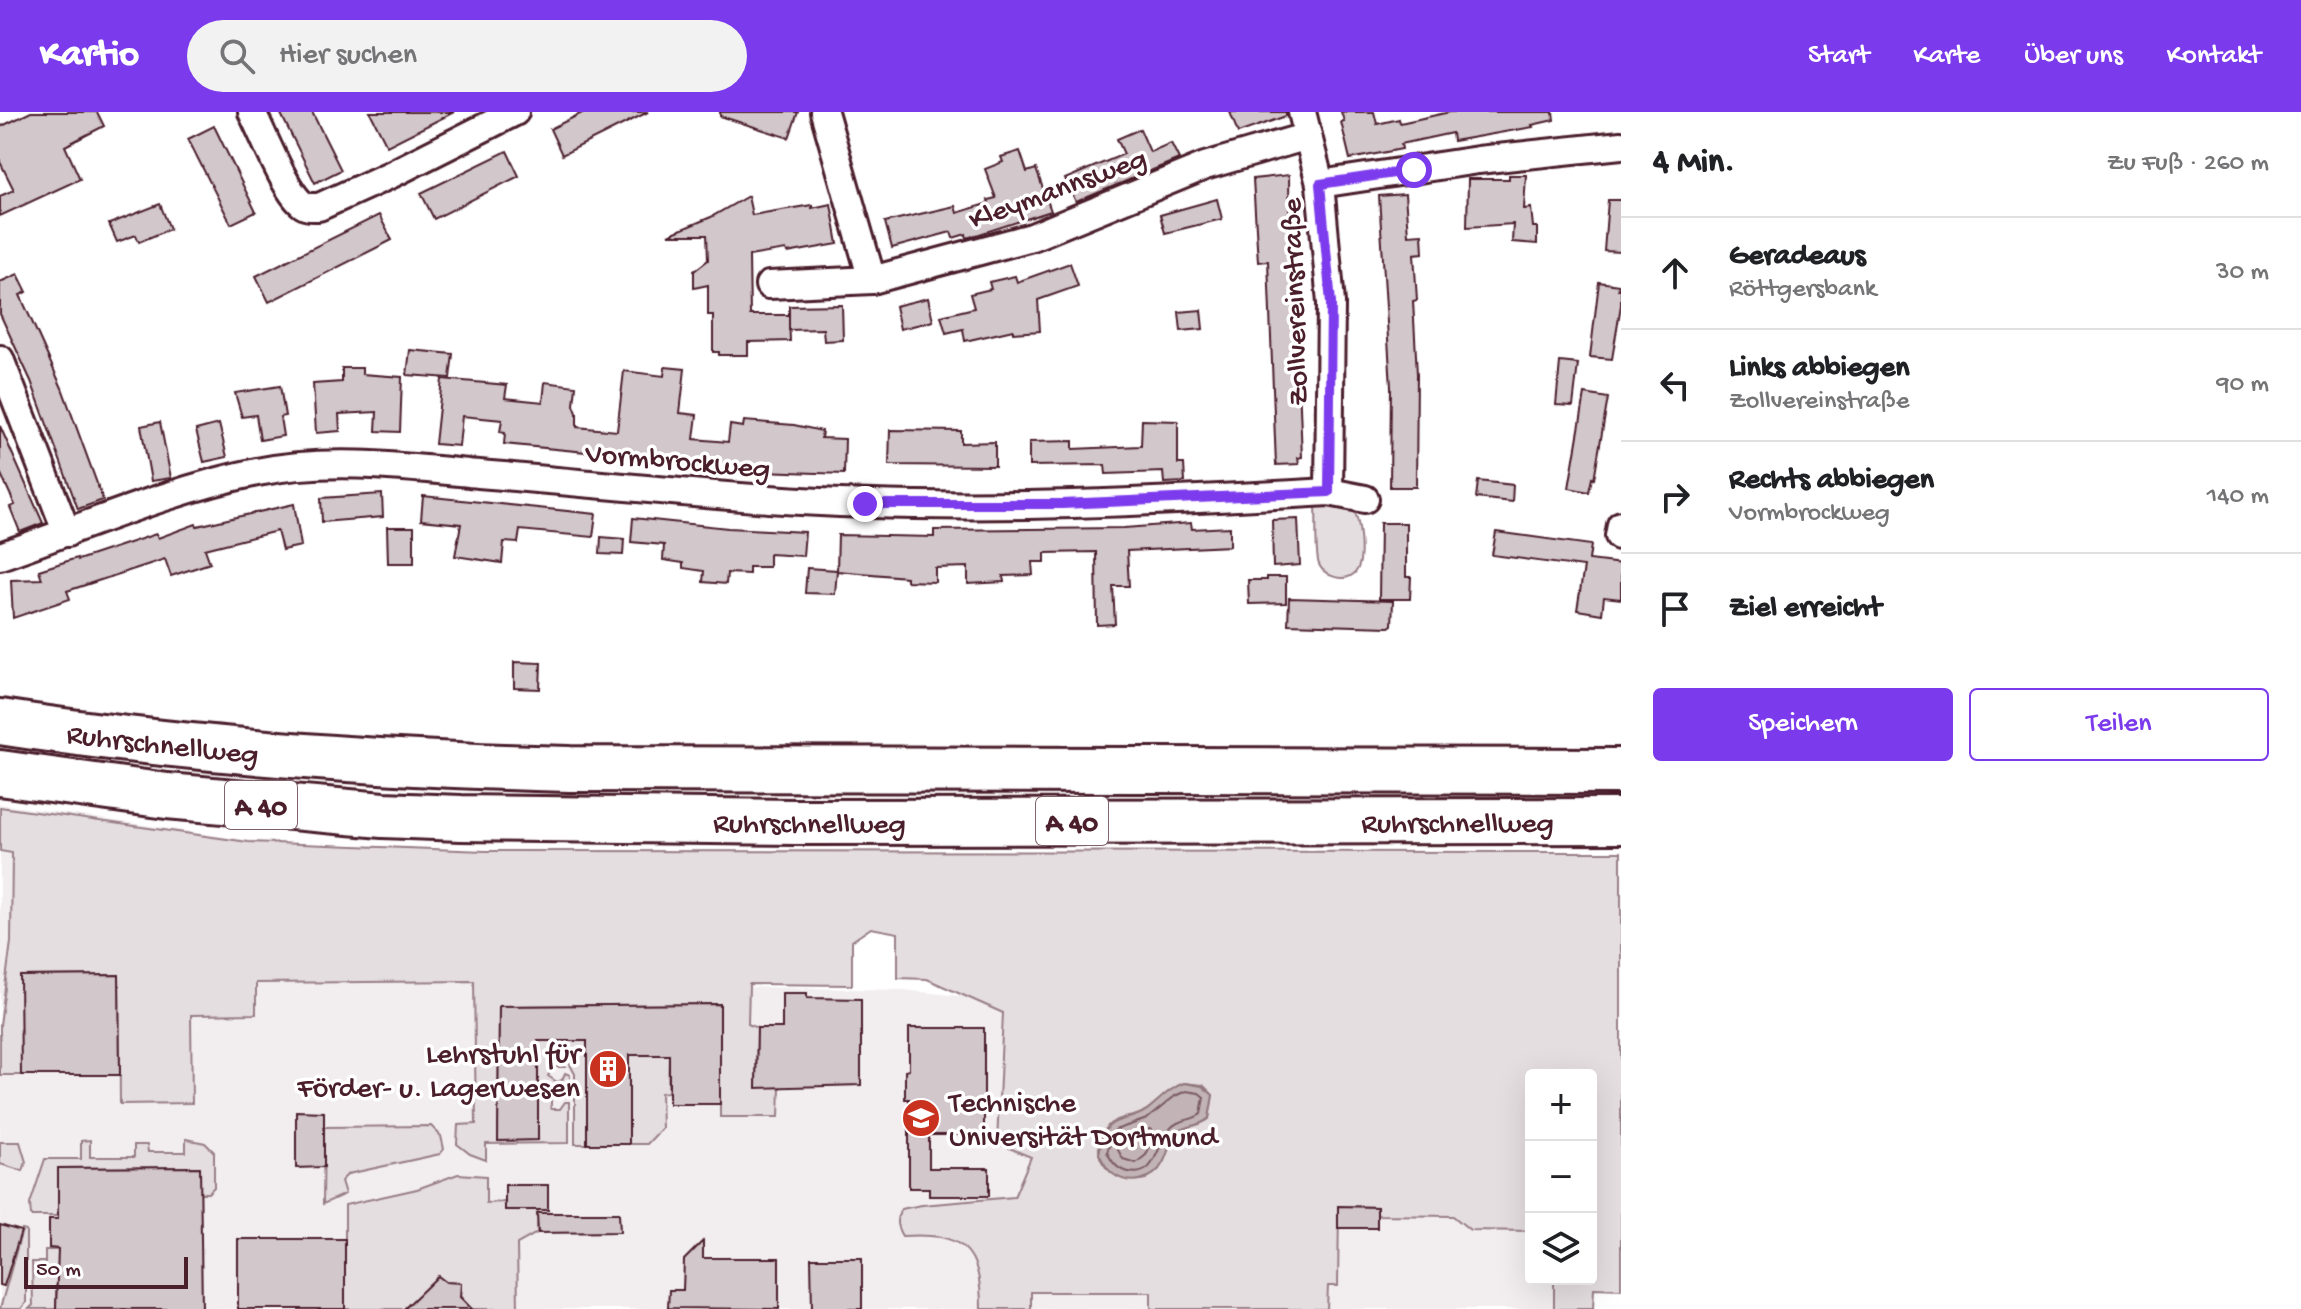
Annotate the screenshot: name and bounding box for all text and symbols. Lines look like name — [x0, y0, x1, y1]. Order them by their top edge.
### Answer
search box — [187, 20, 747, 92]
text: Kartio — [40, 34, 139, 78]
icon: search — [215, 34, 259, 78]
text: Hier suchen — [279, 39, 417, 74]
text: Start — [1808, 40, 1869, 73]
text: Karte — [1913, 40, 1980, 73]
text: Über uns — [2024, 40, 2123, 73]
text: Kontakt — [2167, 40, 2261, 73]
street label: Kleymannsweg — [965, 143, 1152, 240]
text: 4 Min. — [1653, 144, 1735, 184]
text: Zu Fuß · 260 m — [2107, 149, 2269, 180]
route start — [1396, 152, 1432, 188]
street label: Zollvereinstraße — [1276, 197, 1319, 406]
text: Geradeaus — [1729, 240, 1866, 275]
icon: ahead — [1653, 251, 1697, 295]
text: 30 m — [2216, 258, 2269, 289]
text: Röttgersbank — [1729, 275, 1876, 306]
text: Links abbiegen — [1729, 352, 1909, 387]
icon: left — [1653, 363, 1697, 407]
text: 90 m — [2217, 370, 2269, 401]
text: Zollvereinstraße — [1729, 387, 1909, 418]
street label: Vormbrockweg — [583, 438, 772, 489]
text: Rechts abbiegen — [1729, 464, 1934, 499]
icon: right — [1653, 475, 1697, 519]
text: 140 m — [2207, 482, 2269, 513]
route end — [847, 486, 883, 522]
text: Vormbrockweg — [1729, 499, 1890, 530]
icon: arrive — [1653, 587, 1697, 631]
text: Ziel erreicht — [1729, 592, 1881, 627]
button: Speichern — [1653, 688, 1953, 761]
button: Teilen — [1969, 688, 2269, 761]
street label: Ruhrschnellweg — [64, 719, 260, 774]
road number: A 40 — [225, 781, 297, 829]
road number: A 40 — [1036, 797, 1108, 845]
street label: Ruhrschnellweg — [713, 808, 906, 844]
street label: Ruhrschnellweg — [1361, 808, 1554, 843]
place label: Lehrstuhl für Förder- u. Lagerwesen — [296, 1039, 582, 1108]
building icon: Lehrstuhl für Förder- u. Lagerwesen — [587, 1048, 629, 1090]
map controls — [1525, 1069, 1597, 1285]
button: + — [1525, 1069, 1597, 1141]
place label: Technische Universität Dortmund — [947, 1088, 1220, 1157]
school or university icon: Technische Universität Dortmund — [900, 1097, 942, 1139]
button: − — [1525, 1141, 1597, 1213]
button: layers — [1525, 1213, 1597, 1285]
scale bar — [24, 1253, 188, 1289]
text: 50 m — [36, 1258, 81, 1284]

